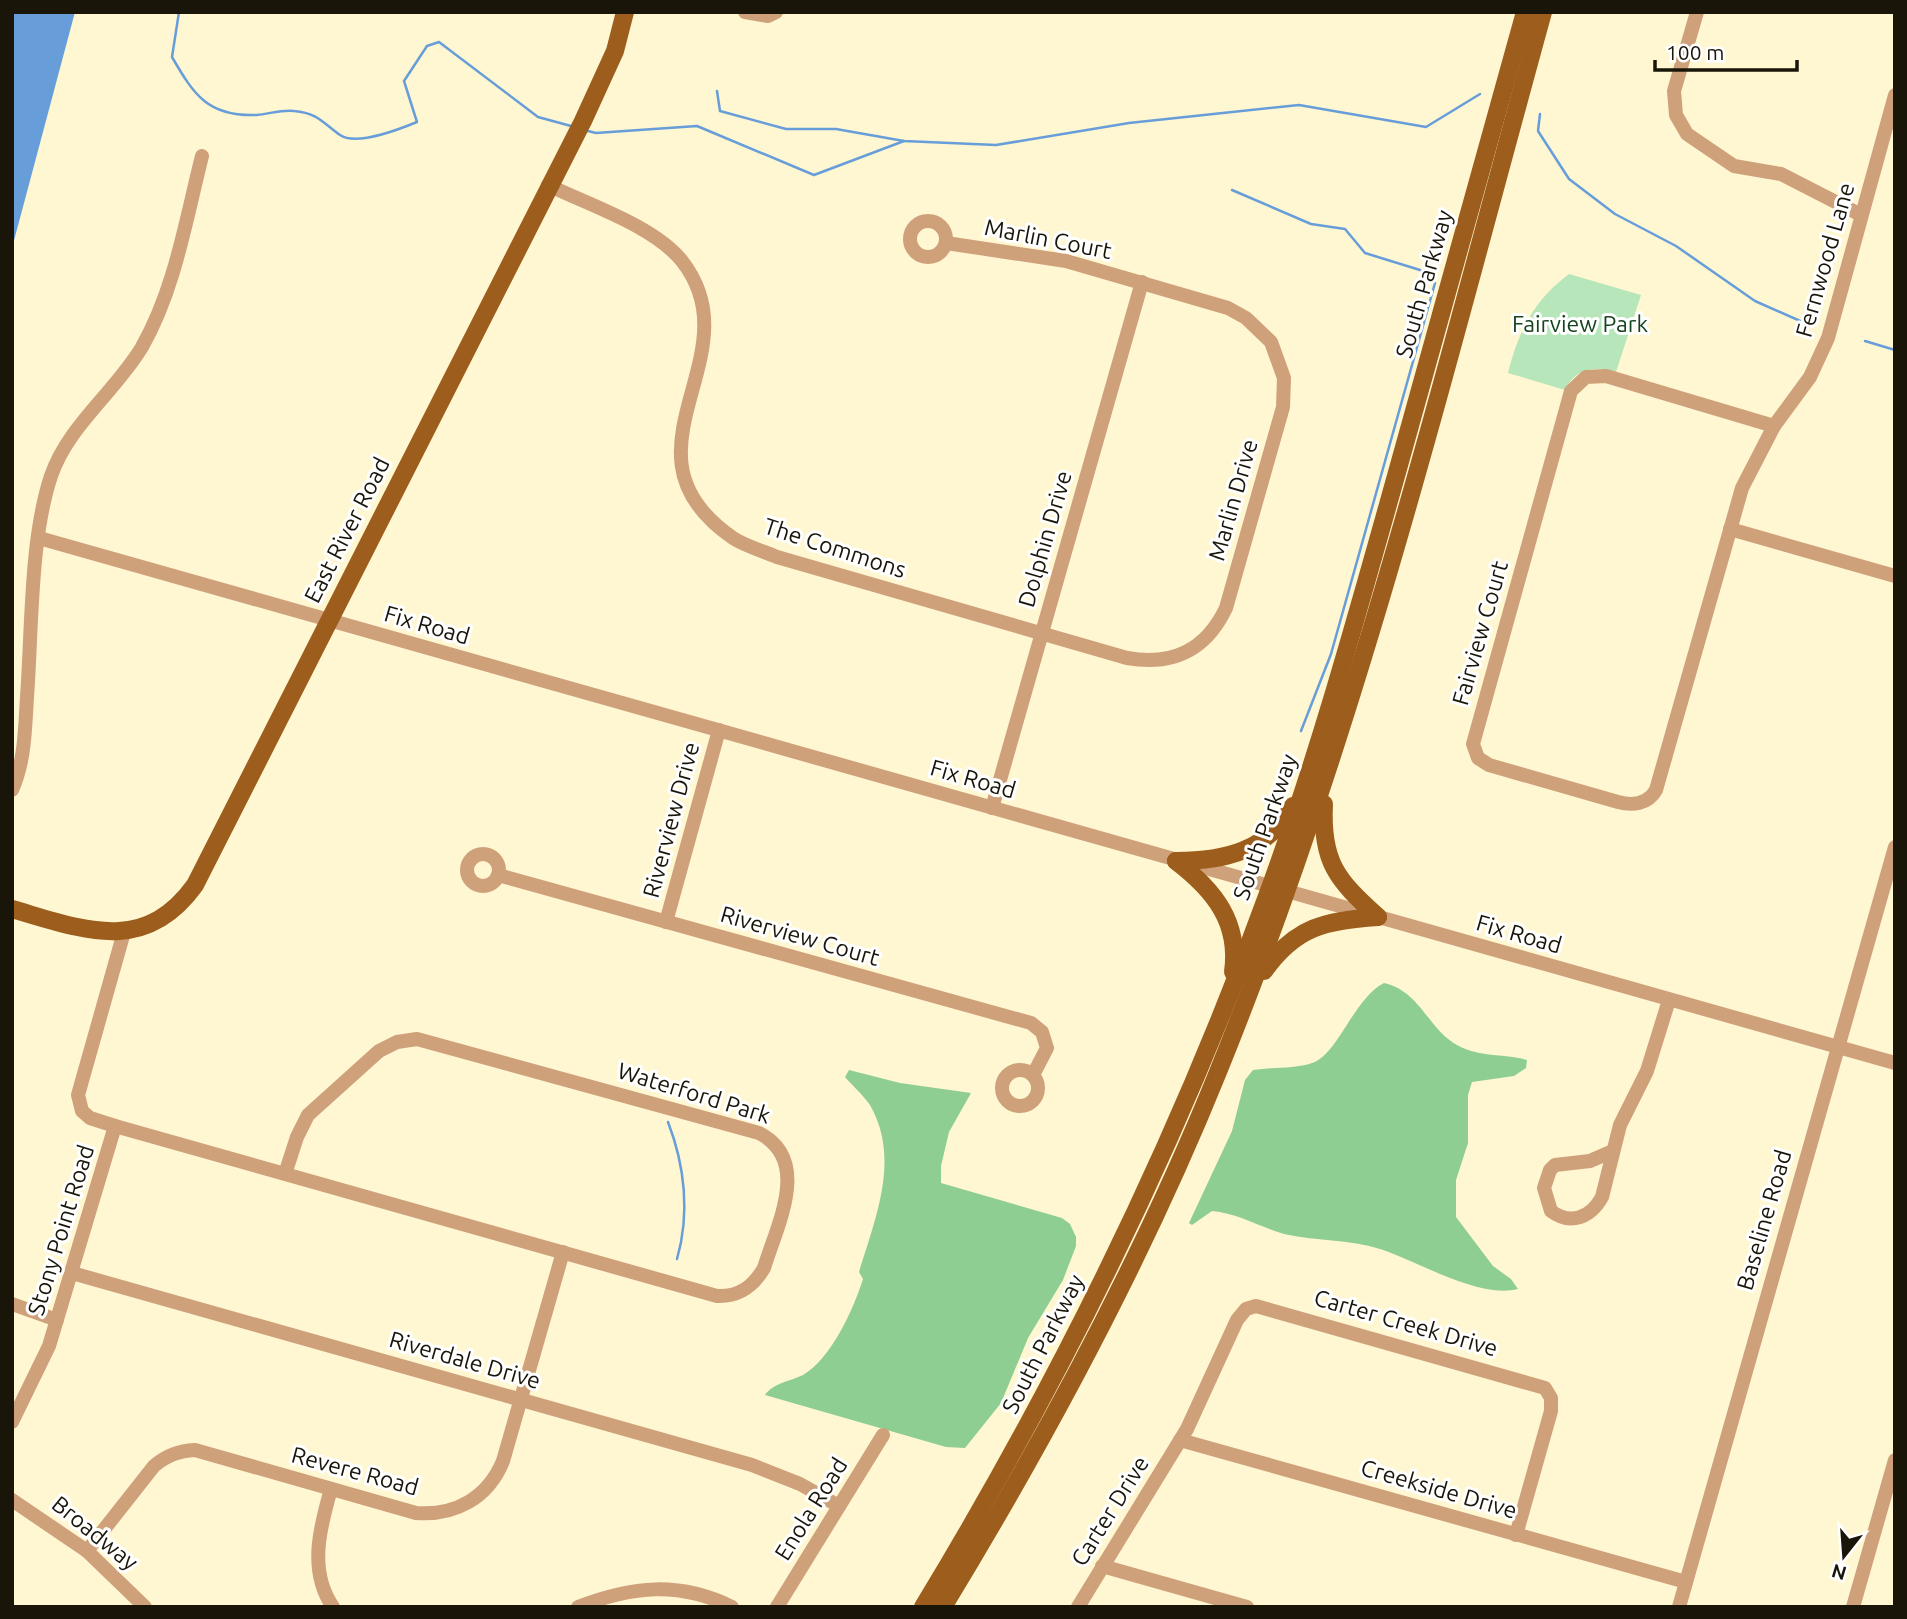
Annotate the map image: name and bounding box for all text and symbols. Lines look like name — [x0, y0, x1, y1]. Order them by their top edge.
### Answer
scale bar — [1655, 28, 1797, 72]
text: 100 m — [1666, 40, 1724, 64]
street label: Fernwood Lane — [1791, 180, 1859, 340]
street label: South Parkway — [1390, 207, 1457, 361]
street label: Marlin Court — [982, 214, 1114, 263]
park label: Fairview Park — [1512, 311, 1648, 336]
street label: Marlin Drive — [1203, 436, 1262, 563]
street label: East River Road — [299, 453, 394, 607]
street label: Dolphin Drive — [1013, 468, 1076, 610]
street label: The Commons — [761, 513, 909, 582]
street label: Fairview Court — [1447, 558, 1512, 708]
street label: Fix Road — [382, 600, 473, 649]
street label: Riverview Drive — [638, 739, 703, 900]
street label: South Parkway — [1228, 751, 1301, 903]
street label: Fix Road — [928, 754, 1019, 803]
street label: Riverview Court — [718, 901, 882, 970]
street label: Fix Road — [1474, 909, 1565, 958]
street label: Waterford Park — [615, 1057, 774, 1128]
street label: Stony Point Road — [23, 1142, 98, 1318]
street label: Baseline Road — [1732, 1147, 1795, 1293]
street label: South Parkway — [997, 1270, 1088, 1417]
street label: Carter Creek Drive — [1311, 1284, 1501, 1361]
street label: Riverdale Drive — [387, 1326, 544, 1393]
street label: Revere Road — [289, 1442, 421, 1499]
street label: Carter Drive — [1066, 1451, 1153, 1570]
street label: Enola Road — [769, 1453, 852, 1564]
street label: Creekside Drive — [1358, 1454, 1520, 1523]
street label: Broadway — [48, 1491, 143, 1575]
north arrow — [1809, 1521, 1879, 1591]
text: N — [1829, 1560, 1849, 1585]

